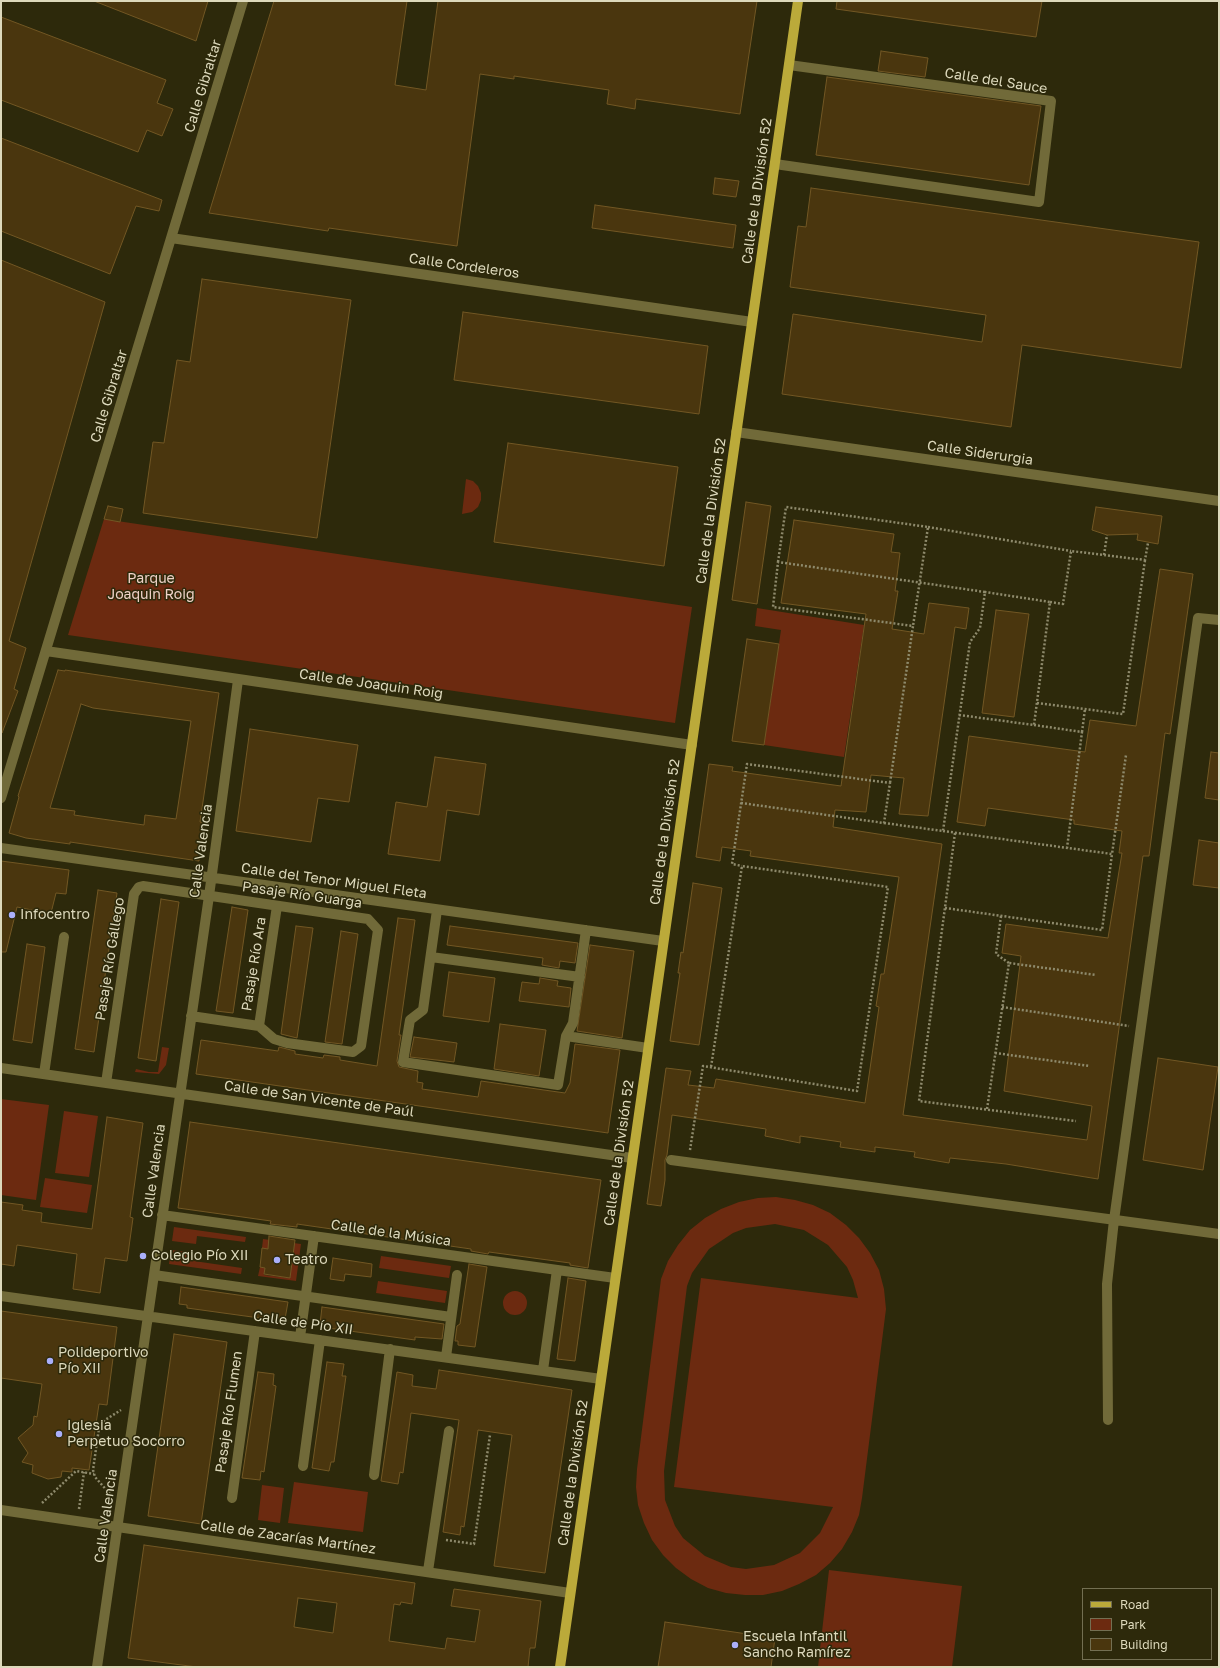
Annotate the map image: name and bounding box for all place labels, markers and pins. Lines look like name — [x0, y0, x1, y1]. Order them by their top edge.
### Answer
place label: Infocentro — [20, 907, 90, 923]
marker: Infocentro — [7, 910, 17, 920]
place label: Colegio Pío XII — [151, 1248, 248, 1264]
marker: Colegio Pío XII — [138, 1251, 148, 1261]
place label: Teatro — [285, 1252, 328, 1268]
marker: Teatro — [272, 1255, 282, 1265]
place label: Polideportivo Pío XII — [58, 1345, 148, 1378]
marker: Polideportivo Pío XII — [45, 1356, 55, 1366]
place label: Iglesia Perpetuo Socorro — [67, 1418, 185, 1450]
marker: Iglesia Perpetuo Socorro — [54, 1429, 64, 1439]
place label: Escuela Infantil Sancho Ramírez — [743, 1629, 851, 1662]
marker: Escuela Infantil Sancho Ramírez — [730, 1640, 740, 1650]

